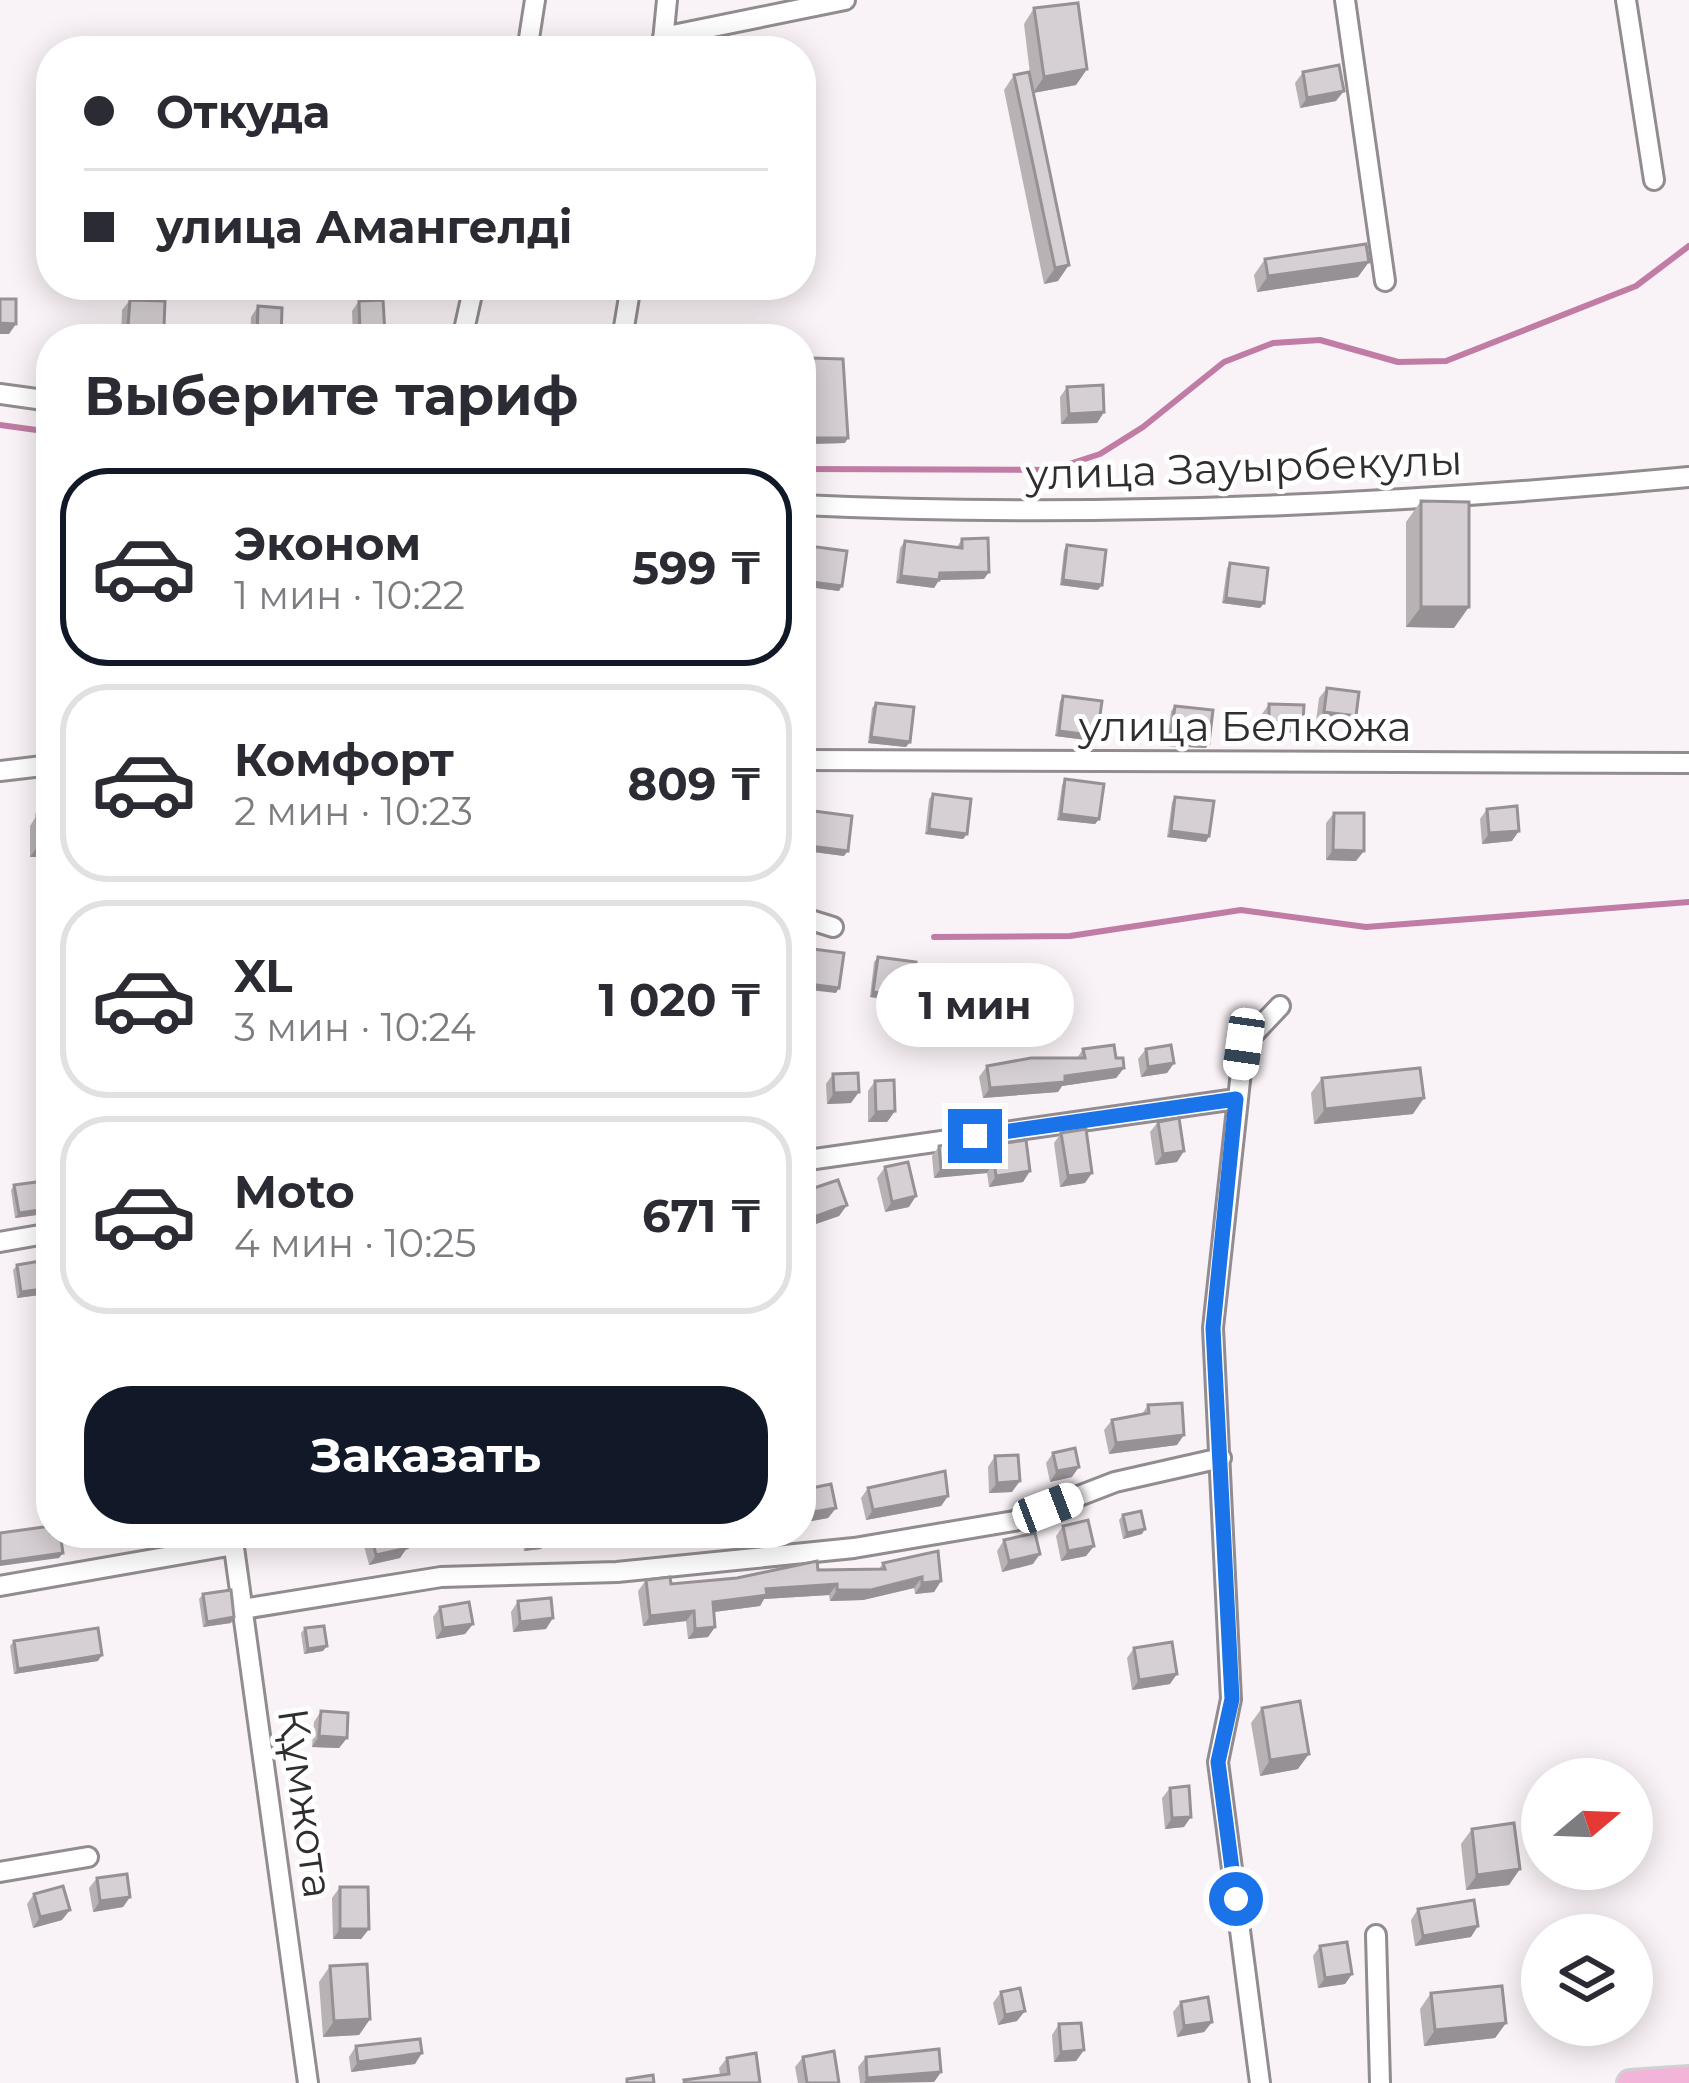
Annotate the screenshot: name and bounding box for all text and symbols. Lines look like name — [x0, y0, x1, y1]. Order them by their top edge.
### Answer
text: Откуда — [156, 84, 330, 139]
text: улица Амангелді — [156, 199, 573, 254]
text: Выберите тариф — [84, 363, 578, 429]
street label: улица Зауырбекулы — [1024, 433, 1463, 501]
icon: car — [90, 513, 198, 621]
text: Эконом — [234, 516, 421, 571]
text: 599 ₸ — [632, 540, 762, 595]
text: 1 мин · 10:22 — [234, 571, 465, 619]
street label: улица Белкожа — [1077, 700, 1412, 752]
icon: car — [90, 729, 198, 837]
text: Комфорт — [234, 732, 454, 787]
text: 809 ₸ — [628, 756, 762, 811]
text: 2 мин · 10:23 — [234, 787, 473, 835]
icon: car — [90, 945, 198, 1053]
text: XL — [234, 948, 292, 1003]
callout: 1 мин — [876, 962, 1074, 1046]
text: 1 020 ₸ — [599, 972, 762, 1027]
text: 1 мин — [919, 981, 1031, 1029]
text: 3 мин · 10:24 — [234, 1003, 476, 1051]
car — [1221, 1006, 1267, 1082]
route end — [948, 1109, 1002, 1163]
icon: car — [90, 1161, 198, 1269]
text: Moto — [234, 1164, 355, 1219]
text: 671 ₸ — [642, 1188, 762, 1243]
text: 4 мин · 10:25 — [234, 1219, 477, 1267]
button: Заказать — [84, 1386, 768, 1524]
car — [1008, 1478, 1088, 1538]
street label: Құмжота — [267, 1705, 345, 1901]
north arrow — [1521, 1758, 1653, 1890]
map controls — [1521, 1758, 1653, 2046]
route start — [1209, 1872, 1263, 1926]
button: layers — [1521, 1914, 1653, 2046]

